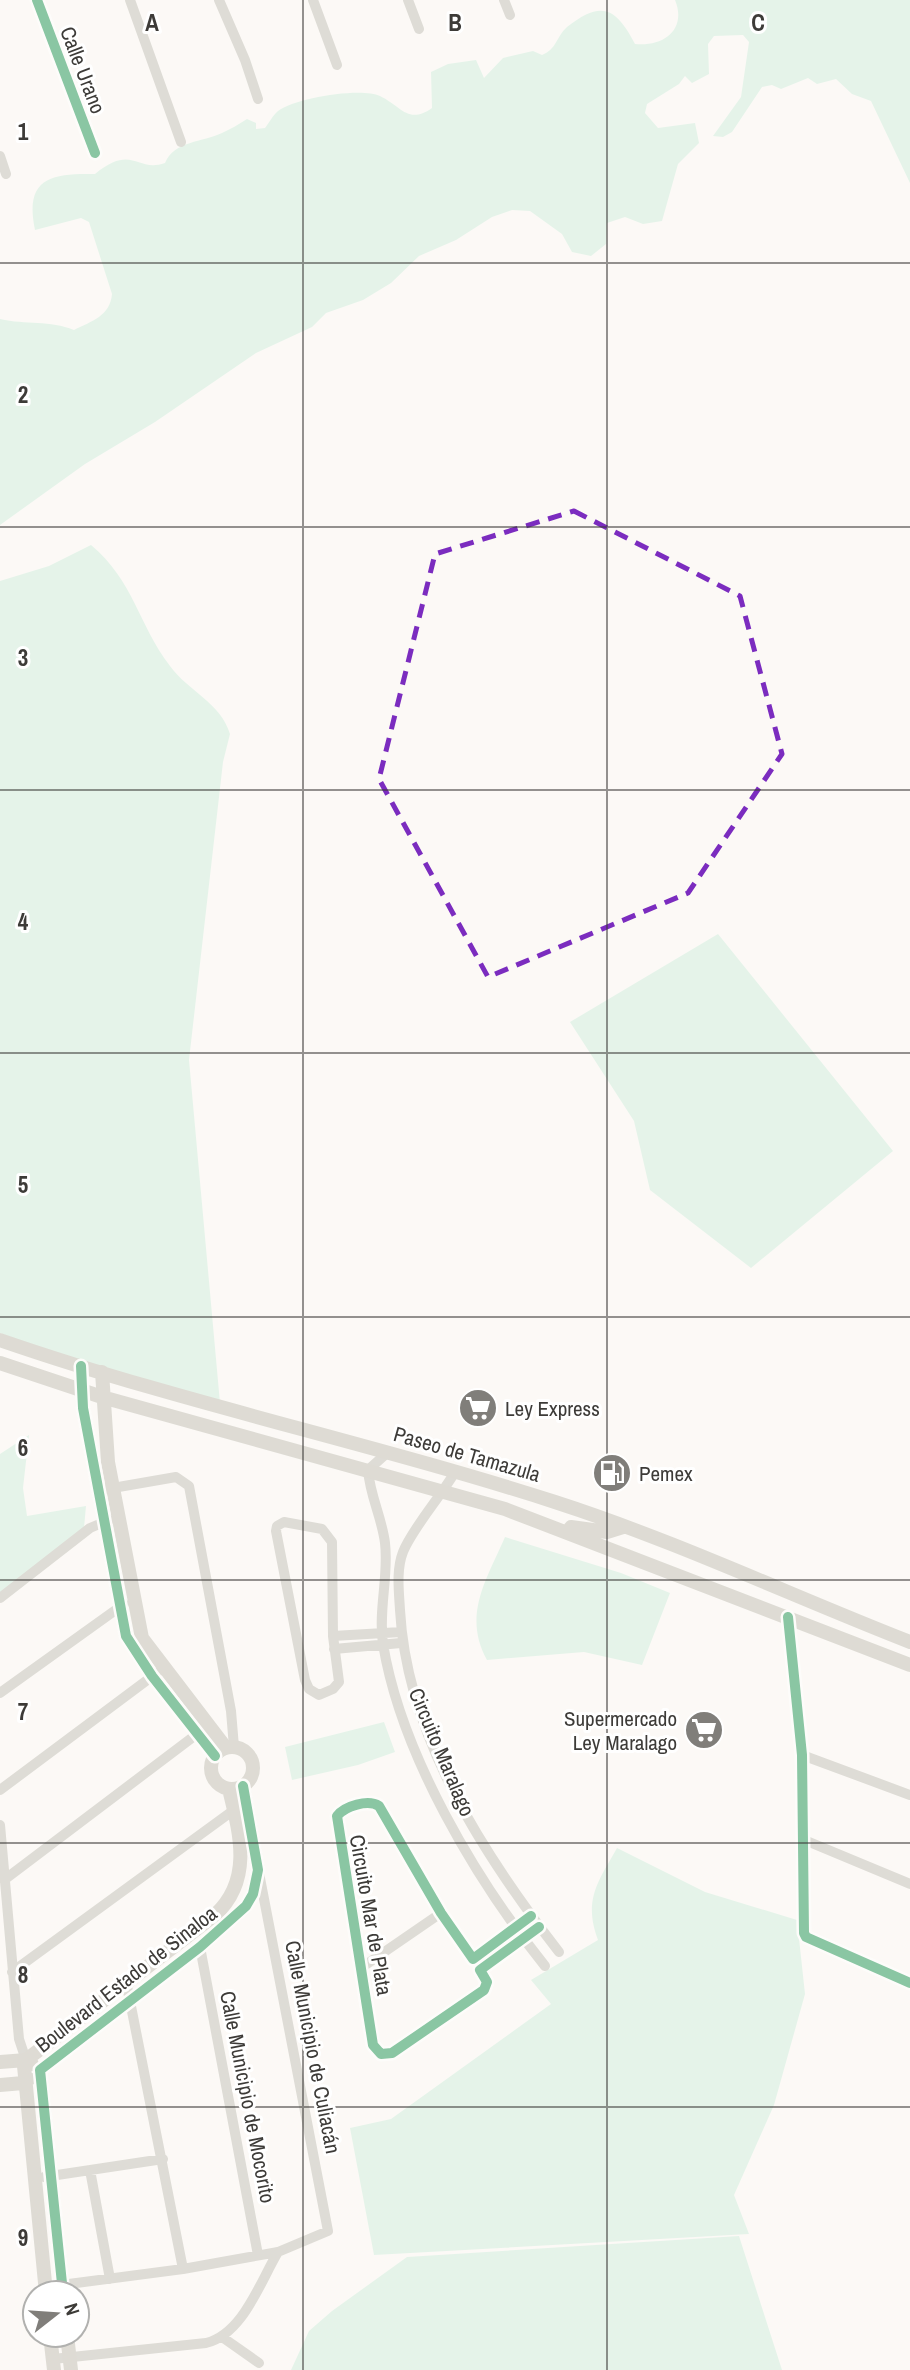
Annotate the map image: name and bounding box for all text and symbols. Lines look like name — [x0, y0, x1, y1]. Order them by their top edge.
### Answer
text: A — [145, 7, 159, 38]
text: B — [448, 7, 462, 38]
text: C — [751, 7, 765, 38]
street label: Calle Urano — [53, 22, 113, 118]
text: 1 — [18, 116, 29, 147]
text: 2 — [18, 379, 28, 410]
text: 3 — [18, 642, 28, 673]
text: 4 — [18, 906, 29, 937]
text: 5 — [18, 1169, 28, 1200]
supermarket icon: Ley Express — [457, 1387, 499, 1429]
place label: Ley Express — [505, 1394, 600, 1423]
street label: Paseo de Tamazula — [390, 1419, 544, 1489]
text: 6 — [18, 1432, 28, 1463]
fuel station icon: Pemex — [591, 1452, 633, 1494]
place label: Pemex — [639, 1459, 693, 1488]
street label: Circuito Maralago — [402, 1683, 482, 1821]
text: 7 — [18, 1696, 28, 1727]
place label: Supermercado Ley Maralago — [564, 1704, 677, 1757]
supermarket icon: Supermercado Ley Maralago — [683, 1709, 725, 1751]
street label: Circuito Mar de Plata — [343, 1832, 399, 1998]
street label: Boulevard Estado de Sinaloa — [29, 1899, 223, 2059]
street label: Calle Municipio de Culiacán — [278, 1938, 348, 2156]
text: 8 — [18, 1959, 28, 1990]
street label: Calle Municipio de Mocorito — [213, 1989, 283, 2205]
text: 9 — [18, 2222, 28, 2253]
north arrow — [21, 2279, 91, 2349]
text: N — [58, 2300, 86, 2318]

